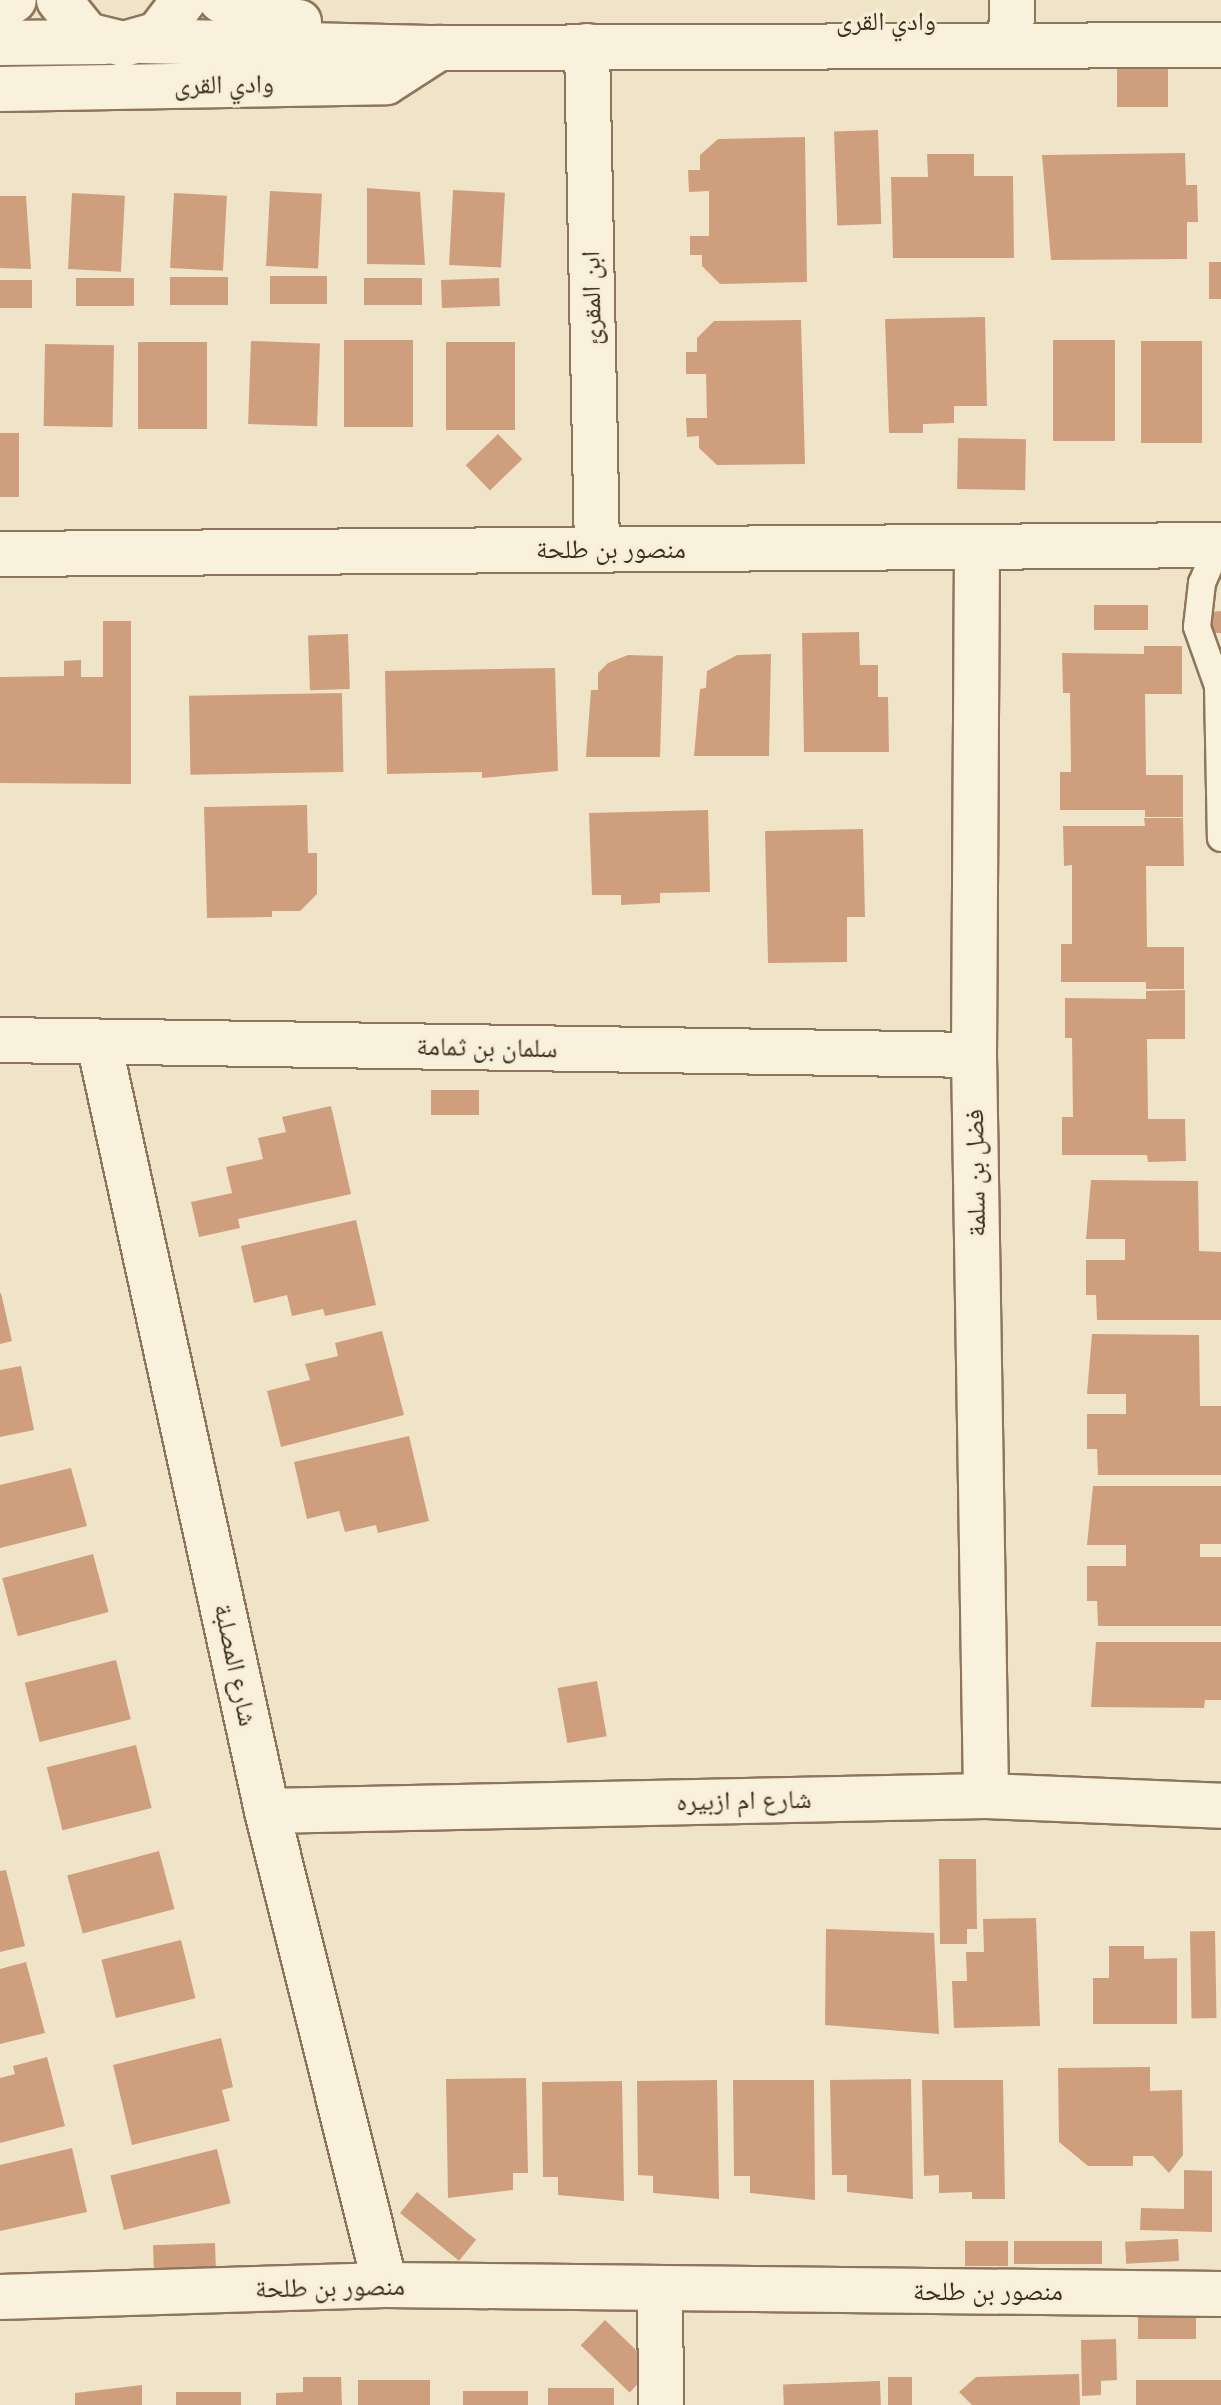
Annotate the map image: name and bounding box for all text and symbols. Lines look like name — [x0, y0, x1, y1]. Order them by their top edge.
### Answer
street label: وادي القرى — [836, 6, 936, 38]
street label: وادي القرى — [174, 69, 274, 101]
street label: ابن المقرئ — [576, 251, 608, 345]
street label: منصور بن طلحة — [536, 534, 686, 566]
street label: سلمان بن ثمامة — [416, 1031, 558, 1065]
street label: فضل بن سلمة — [959, 1109, 993, 1237]
street label: شارع المصلبة — [207, 1601, 263, 1729]
street label: شارع ام ازبيره — [676, 1784, 812, 1818]
street label: منصور بن طلحة — [255, 2271, 405, 2305]
street label: منصور بن طلحة — [913, 2276, 1063, 2308]

